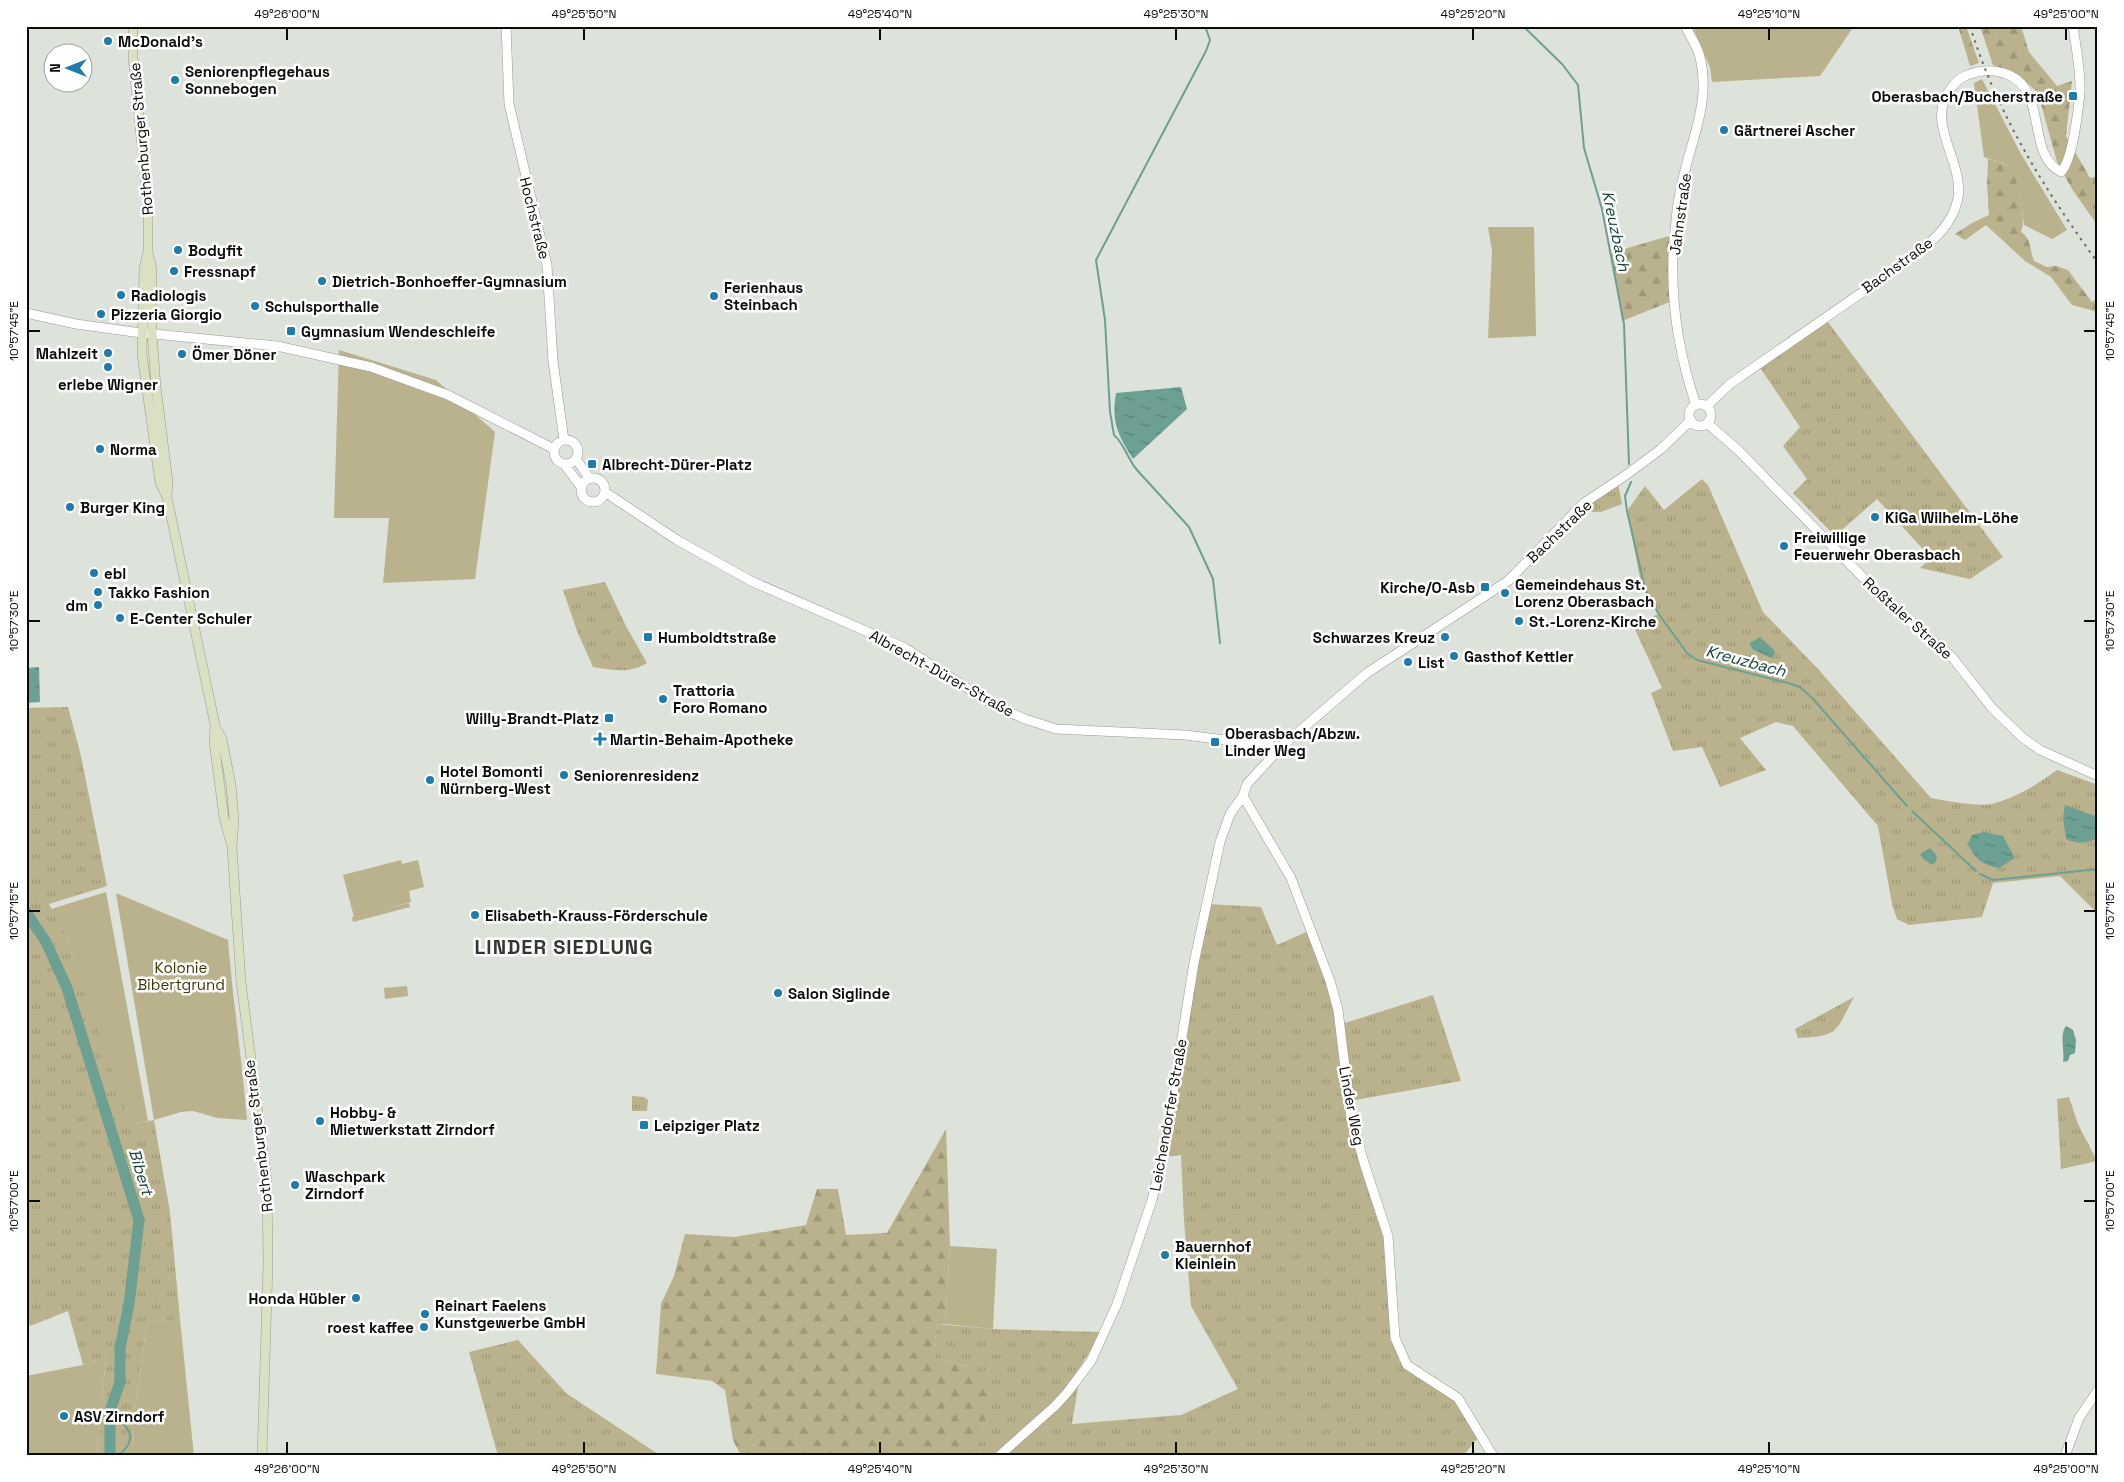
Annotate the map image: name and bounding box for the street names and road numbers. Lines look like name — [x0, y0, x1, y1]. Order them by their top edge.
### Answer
street label: Rothenburger Straße — [125, 62, 157, 216]
street label: Jahnstraße — [1665, 172, 1695, 256]
street label: Hochstraße — [516, 175, 554, 261]
street label: Bachstraße — [1858, 233, 1936, 297]
street label: Bachstraße — [1522, 495, 1596, 567]
street label: Roßtaler Straße — [1859, 573, 1957, 663]
street label: Albrecht-Dürer-Straße — [866, 625, 1018, 721]
street label: Leichendorfer Straße — [1145, 1037, 1191, 1193]
street label: Rothenburger Straße — [239, 1059, 277, 1213]
street label: Linder Weg — [1335, 1065, 1369, 1147]

